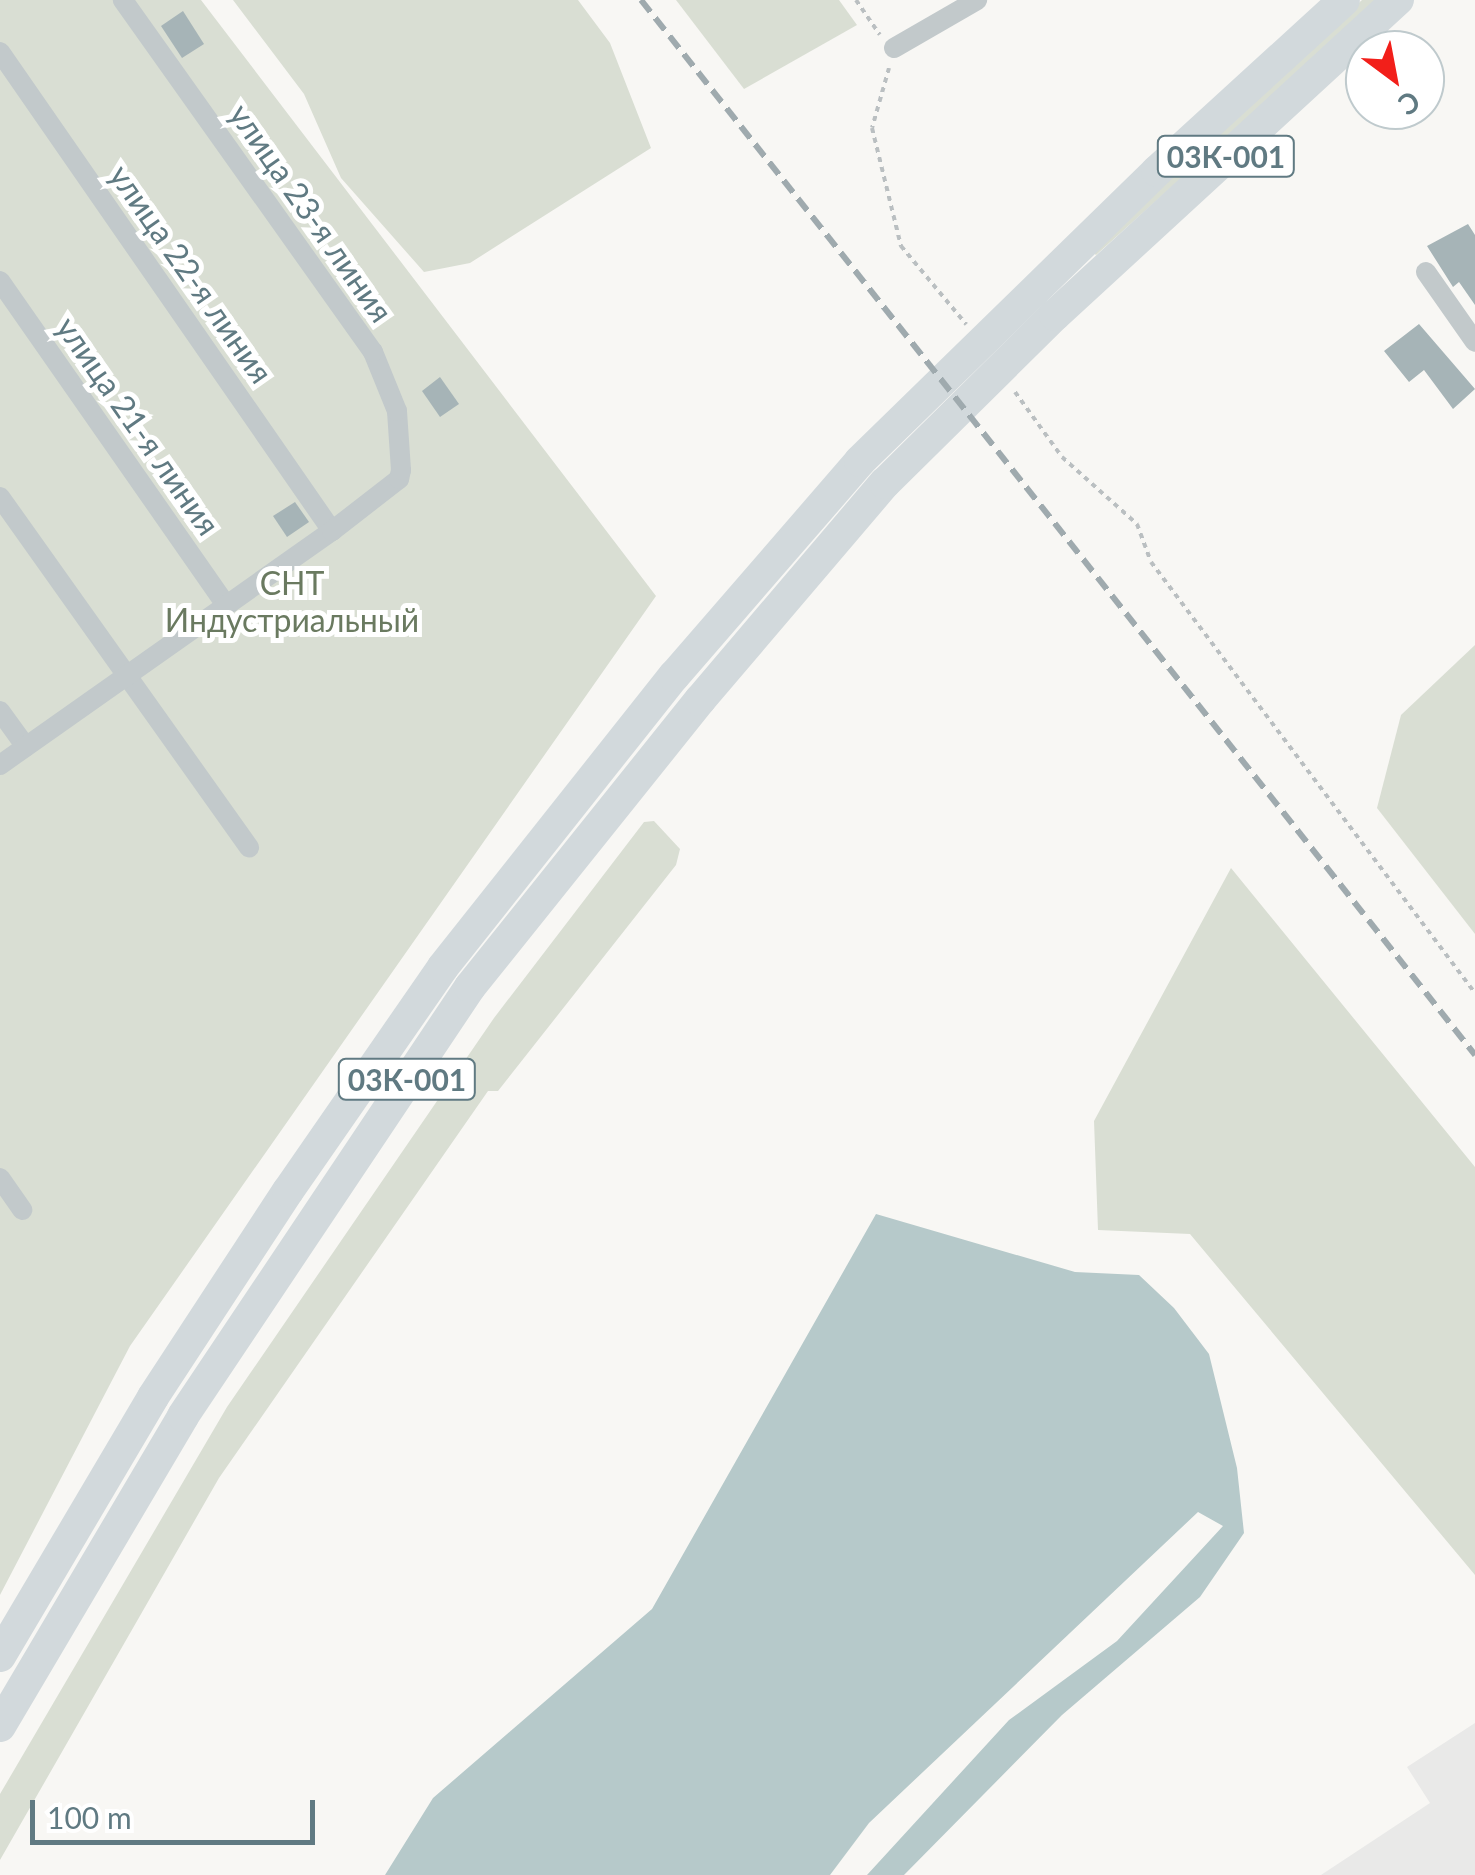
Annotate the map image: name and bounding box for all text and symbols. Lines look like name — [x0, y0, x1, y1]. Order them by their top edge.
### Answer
north arrow — [1345, 30, 1445, 130]
text: С — [1393, 84, 1427, 123]
street label: улица 23-я линия — [221, 96, 401, 330]
road number: 03К-001 — [1156, 131, 1296, 181]
street label: улица 22-я линия — [101, 157, 281, 391]
street label: улица 21-я линия — [48, 309, 228, 543]
park label: СНТ Индустриальный — [165, 565, 419, 640]
road number: 03К-001 — [337, 1054, 477, 1104]
scale bar — [35, 1780, 320, 1842]
text: 100 m — [47, 1799, 132, 1835]

